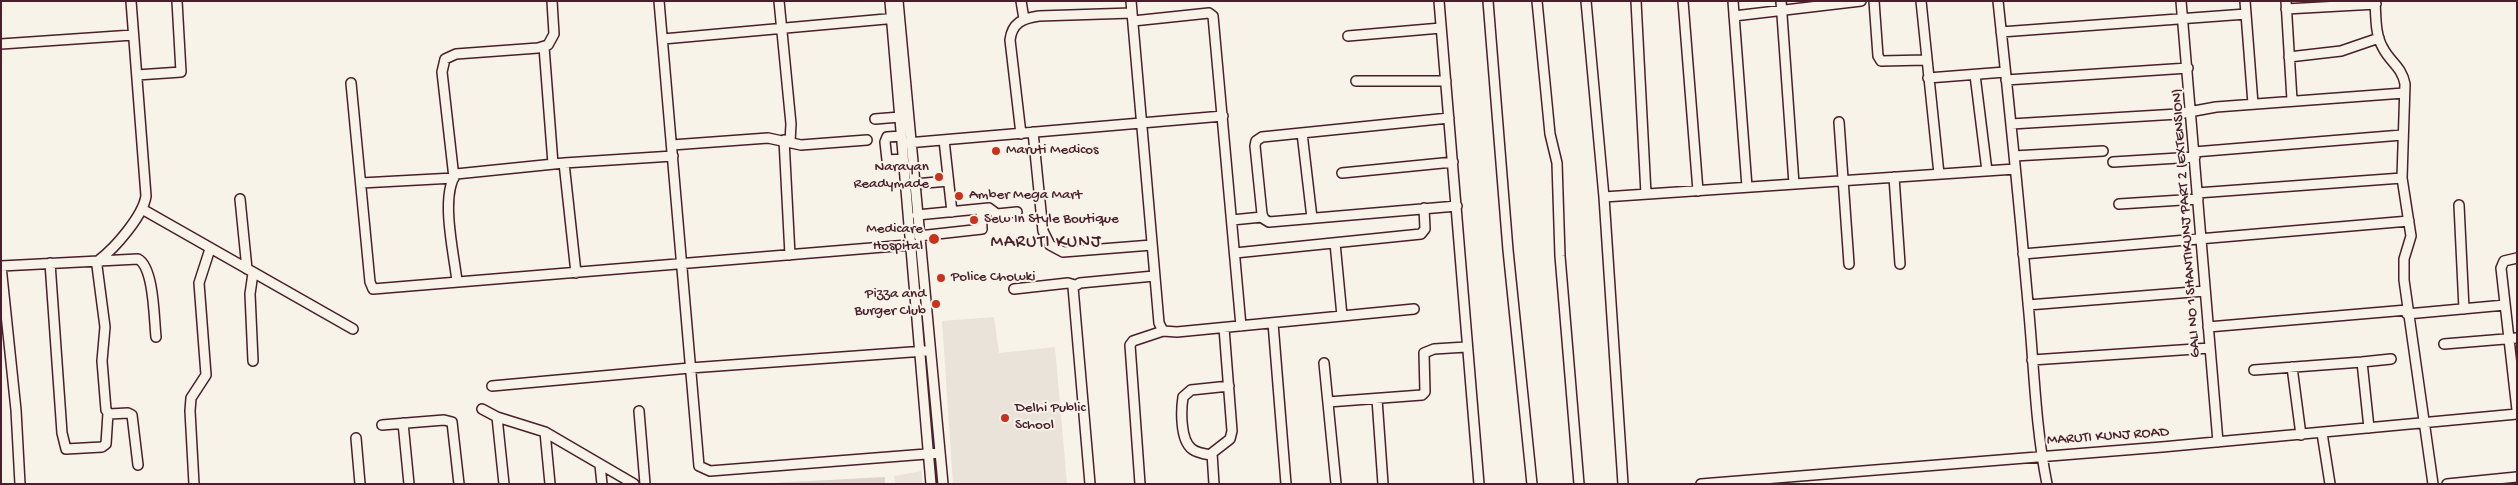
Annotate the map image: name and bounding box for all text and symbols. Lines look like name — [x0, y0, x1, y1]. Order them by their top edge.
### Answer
street label: GALI NO 1 SHANTIKUNJ PART 2 (EXTENSION) — [2169, 88, 2205, 358]
place label: Maruti Medicos — [1006, 142, 1099, 160]
marker: Maruti Medicos — [990, 145, 1002, 157]
place label: Narayan Readymade — [853, 159, 929, 194]
marker: Narayan Readymade — [933, 171, 945, 183]
place label: Amber Mega Mart — [969, 187, 1082, 205]
marker: Amber Mega Mart — [953, 190, 965, 202]
place label: Sew In Style Boutique — [984, 211, 1119, 229]
marker: Sew In Style Boutique — [968, 214, 980, 226]
place label: Medicare Hospital — [866, 221, 923, 256]
marker: Medicare Hospital — [927, 232, 941, 246]
district label: MARUTI KUNJ — [989, 232, 1103, 254]
place label: Police Chowki — [951, 269, 1036, 287]
marker: Police Chowki — [935, 272, 947, 284]
place label: Pizza and Burger Club — [854, 286, 926, 321]
marker: Pizza and Burger Club — [930, 298, 942, 310]
place label: Delhi Public School — [1015, 400, 1086, 435]
marker: Delhi Public School — [999, 412, 1011, 424]
street label: MARUTI KUNJ ROAD — [2046, 424, 2170, 450]

